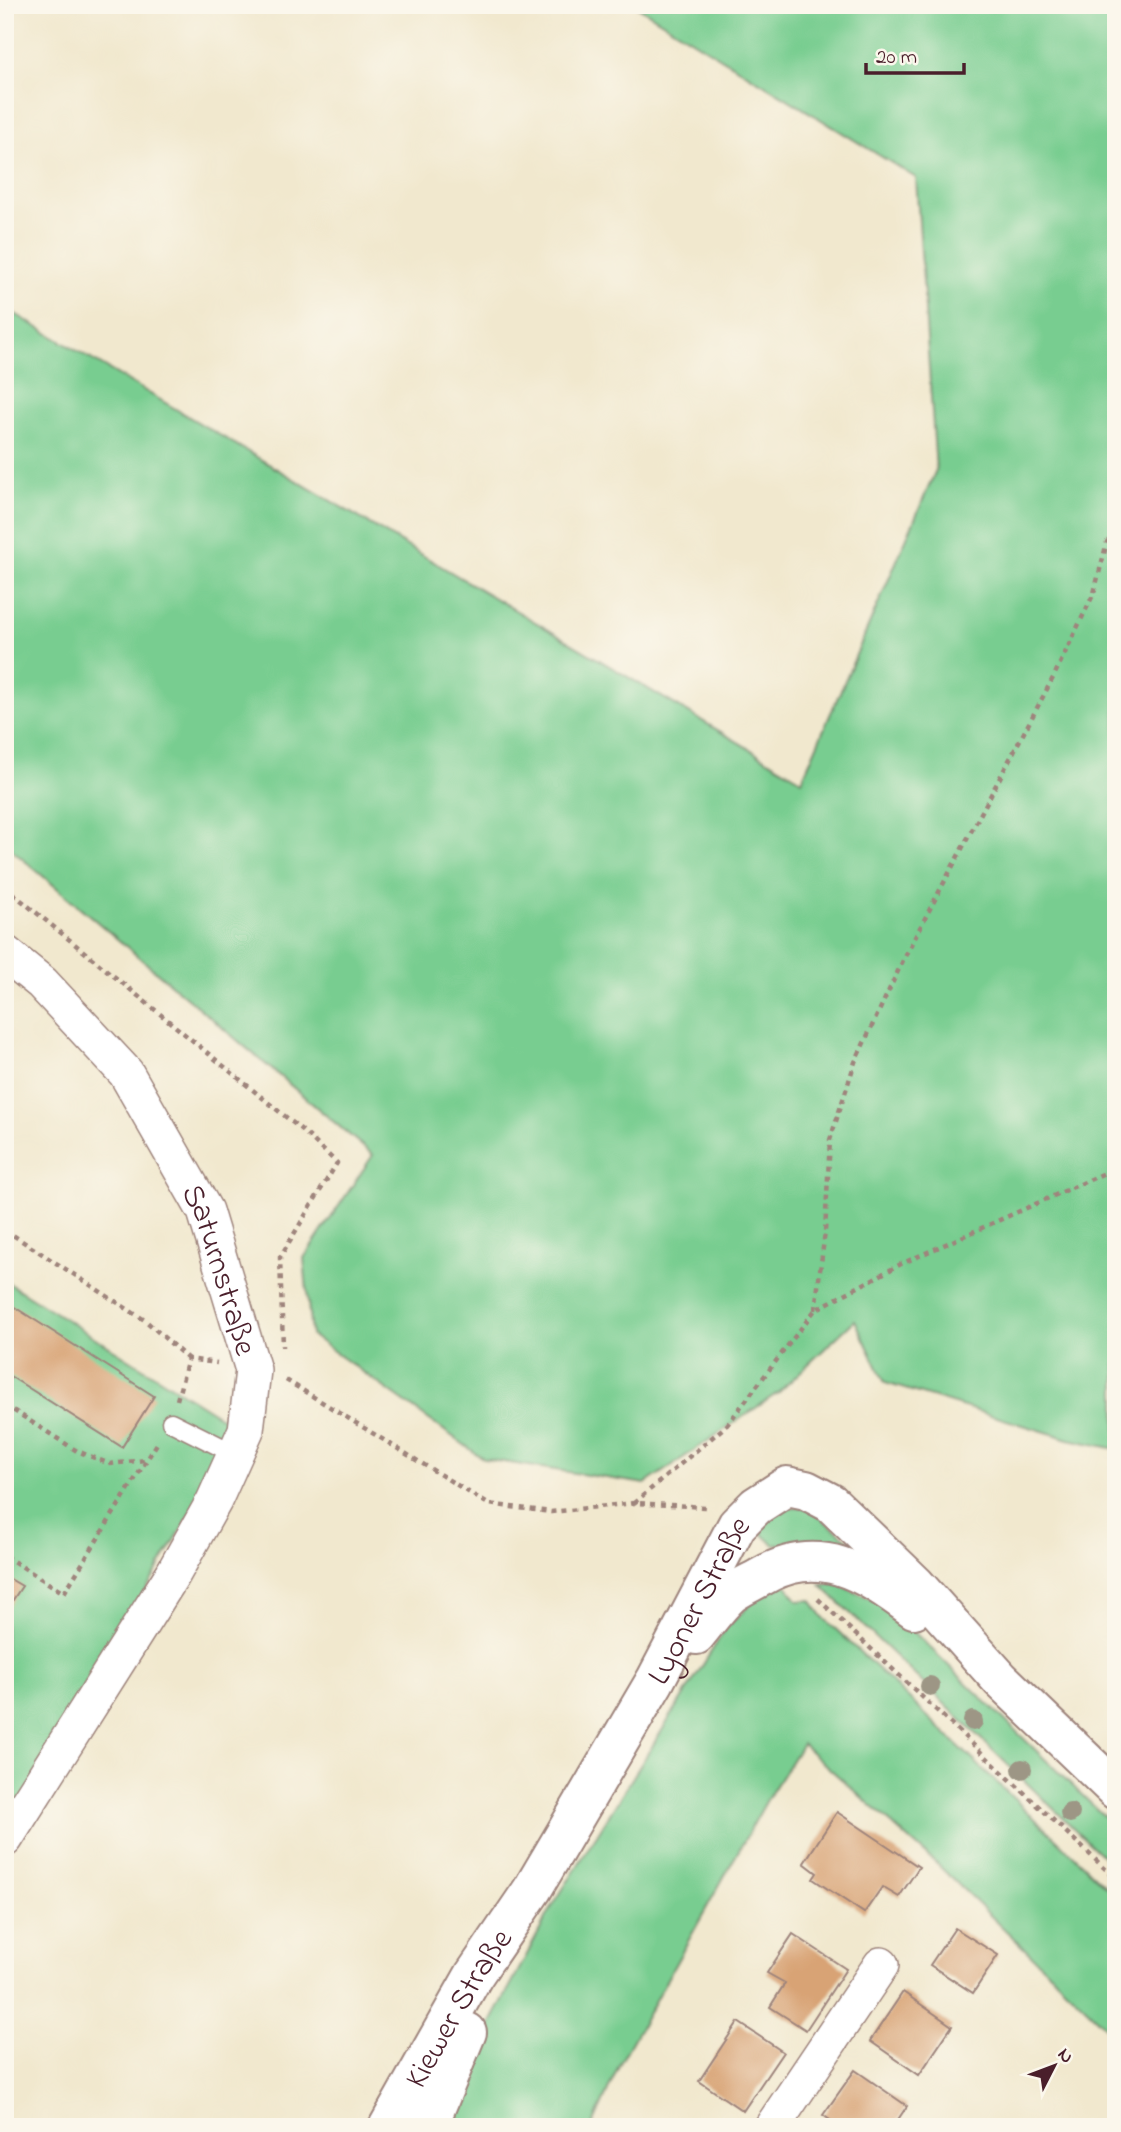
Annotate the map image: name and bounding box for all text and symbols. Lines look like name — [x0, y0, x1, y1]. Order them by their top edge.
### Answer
scale bar — [866, 32, 964, 76]
text: 20 m — [876, 43, 917, 73]
street label: Saturnstraße — [167, 1176, 267, 1362]
street label: Lyoner Straße — [637, 1505, 762, 1694]
street label: Kiewer Straße — [395, 1920, 526, 2098]
north arrow — [1020, 2030, 1090, 2100]
text: N — [1050, 2042, 1079, 2070]

